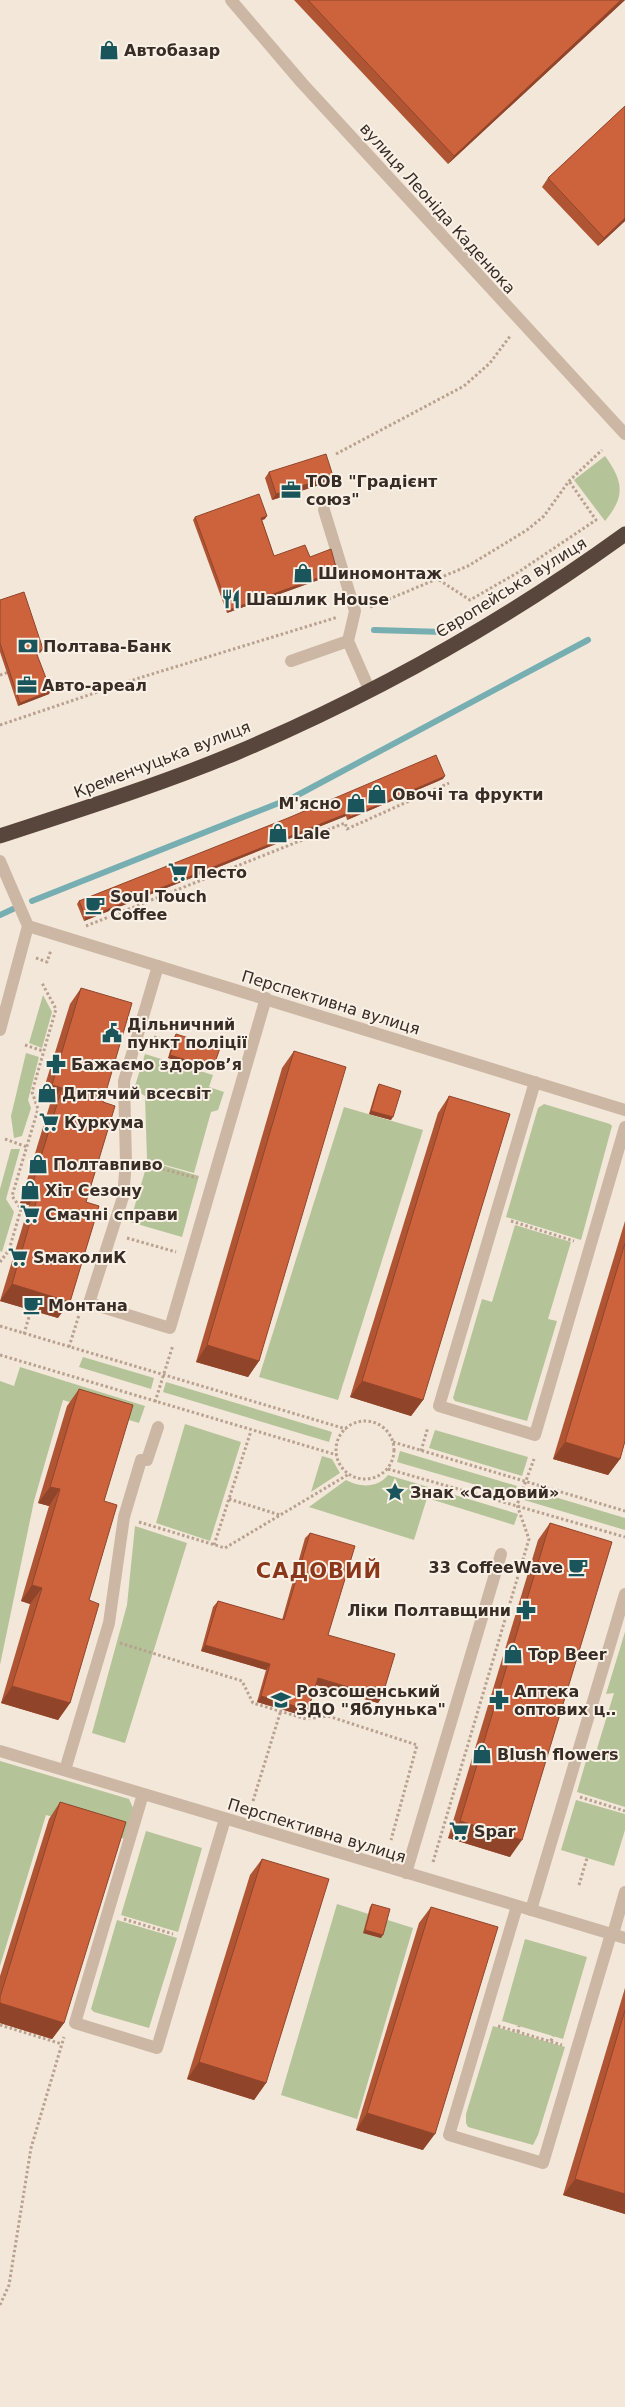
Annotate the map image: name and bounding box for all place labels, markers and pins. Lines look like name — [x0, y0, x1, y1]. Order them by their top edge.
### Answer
shop icon: Автобазар — [98, 39, 120, 61]
place label: Автобазар — [124, 41, 220, 60]
place label: ТОВ "Градієнт союз" — [306, 472, 438, 509]
office icon: ТОВ "Градієнт союз" — [280, 479, 302, 501]
shop icon: Шиномонтаж — [292, 562, 314, 584]
place label: Шиномонтаж — [318, 564, 442, 583]
restaurant icon: Шашлик House — [220, 588, 242, 610]
place label: Шашлик House — [246, 590, 389, 609]
bank icon: Полтава-Банк — [17, 635, 39, 657]
place label: Полтава-Банк — [43, 637, 172, 656]
office icon: Авто-ареал — [16, 674, 38, 696]
place label: Авто-ареал — [42, 676, 147, 695]
shop icon: Овочі та фрукти — [366, 783, 388, 805]
place label: Овочі та фрукти — [392, 785, 544, 804]
shop icon: М'ясно — [345, 792, 367, 814]
place label: М'ясно — [278, 794, 341, 813]
shop icon: Lale — [267, 822, 289, 844]
place label: Lale — [293, 824, 330, 843]
supermarket icon: Песто — [167, 861, 189, 883]
place label: Песто — [193, 863, 247, 882]
place label: Soul Touch Coffee — [110, 887, 207, 924]
cafe icon: Soul Touch Coffee — [84, 894, 106, 916]
place label: Дільничний пункт поліції — [127, 1015, 248, 1052]
public building icon: Дільничний пункт поліції — [101, 1022, 123, 1044]
pharmacy icon: Бажаємо здоровʼя — [45, 1053, 67, 1075]
place label: Бажаємо здоровʼя — [71, 1055, 242, 1074]
shop icon: Дитячий всесвіт — [36, 1082, 58, 1104]
place label: Дитячий всесвіт — [62, 1084, 212, 1103]
supermarket icon: Куркума — [38, 1111, 60, 1133]
place label: Куркума — [64, 1113, 144, 1132]
shop icon: Полтавпиво — [27, 1153, 49, 1175]
place label: Полтавпиво — [53, 1155, 163, 1174]
shop icon: Хіт Сезону — [19, 1179, 41, 1201]
place label: Хіт Сезону — [45, 1181, 143, 1200]
supermarket icon: Смачні справи — [19, 1203, 41, 1225]
place label: Смачні справи — [45, 1205, 178, 1224]
supermarket icon: SмаколиК — [7, 1246, 29, 1268]
place label: SмаколиК — [33, 1248, 126, 1267]
cafe icon: Монтана — [22, 1294, 44, 1316]
place label: Монтана — [48, 1296, 128, 1315]
place icon: Знак «Садовий» — [384, 1481, 406, 1503]
place label: Знак «Садовий» — [410, 1483, 559, 1502]
cafe icon: 33 CoffeeWave — [567, 1556, 589, 1578]
place label: 33 CoffeeWave — [429, 1558, 563, 1577]
pharmacy icon: Ліки Полтавщини — [515, 1599, 537, 1621]
place label: Ліки Полтавщини — [347, 1601, 511, 1620]
shop icon: Top Beer — [502, 1643, 524, 1665]
place label: Top Beer — [528, 1645, 607, 1664]
place label: Розсошенський ЗДО "Яблунька" — [296, 1682, 446, 1719]
place label: Аптека оптових ц‥ — [514, 1682, 616, 1719]
school or university icon: Розсошенський ЗДО "Яблунька" — [270, 1689, 292, 1711]
pharmacy icon: Аптека оптових ц‥ — [488, 1689, 510, 1711]
shop icon: Blush flowers — [471, 1743, 493, 1765]
place label: Blush flowers — [497, 1745, 618, 1764]
supermarket icon: Spar — [448, 1820, 470, 1842]
place label: Spar — [474, 1822, 516, 1841]

